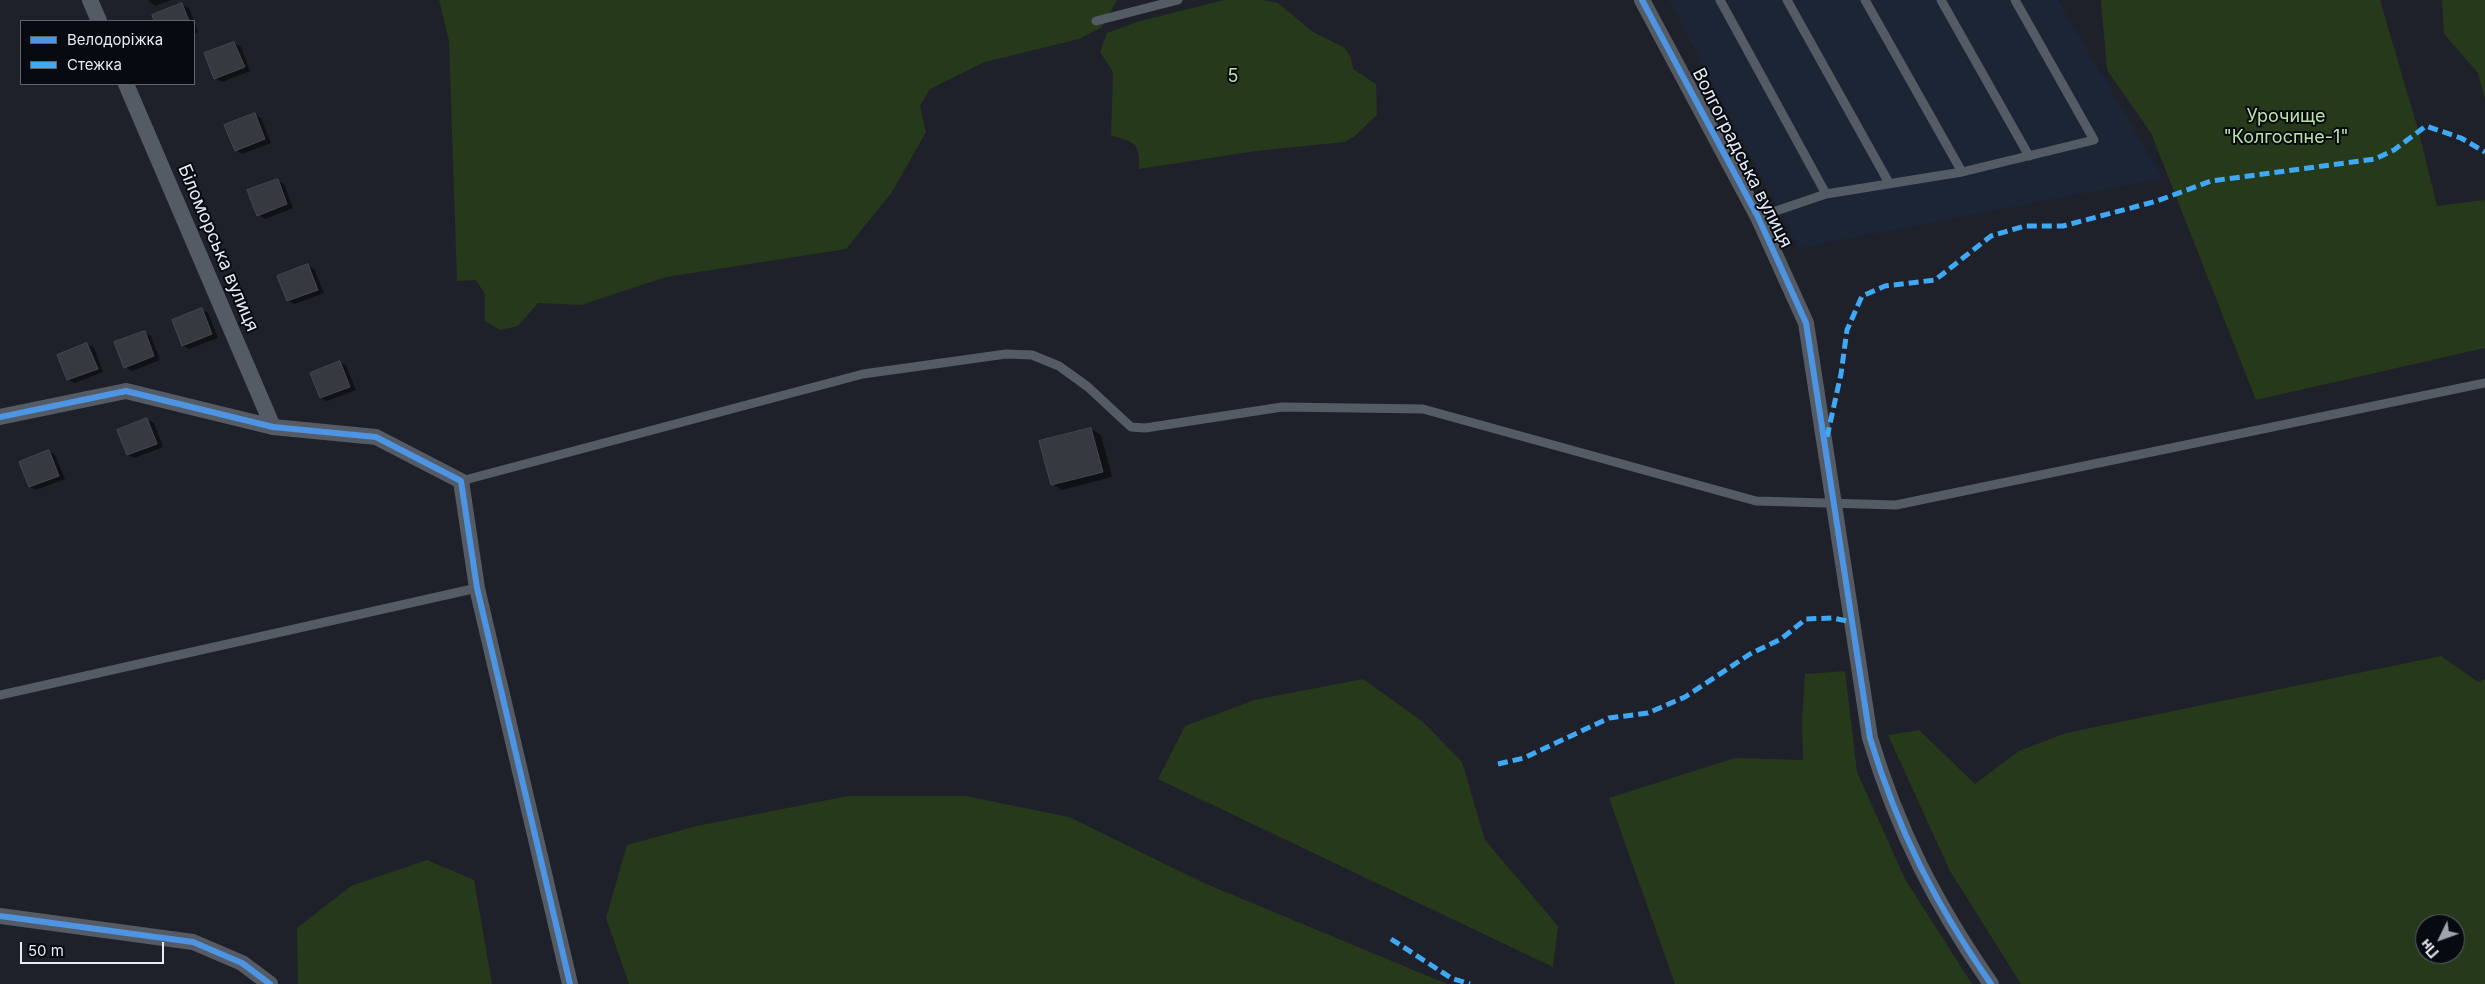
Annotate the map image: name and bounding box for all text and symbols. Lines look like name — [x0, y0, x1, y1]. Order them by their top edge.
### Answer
legend — [20, 20, 195, 85]
text: Велодоріжка — [67, 30, 163, 49]
text: Стежка — [67, 55, 122, 74]
street label: Волгоградська вулиця — [1687, 65, 1797, 251]
park label: 5 — [1228, 66, 1238, 88]
park label: Урочище "Колгоспне-1" — [2223, 106, 2349, 148]
street label: Біломорська вулиця — [173, 161, 263, 335]
north arrow — [2415, 914, 2465, 964]
scale bar — [22, 932, 166, 964]
text: Пн — [2416, 936, 2442, 962]
text: 50 m — [28, 941, 64, 960]

